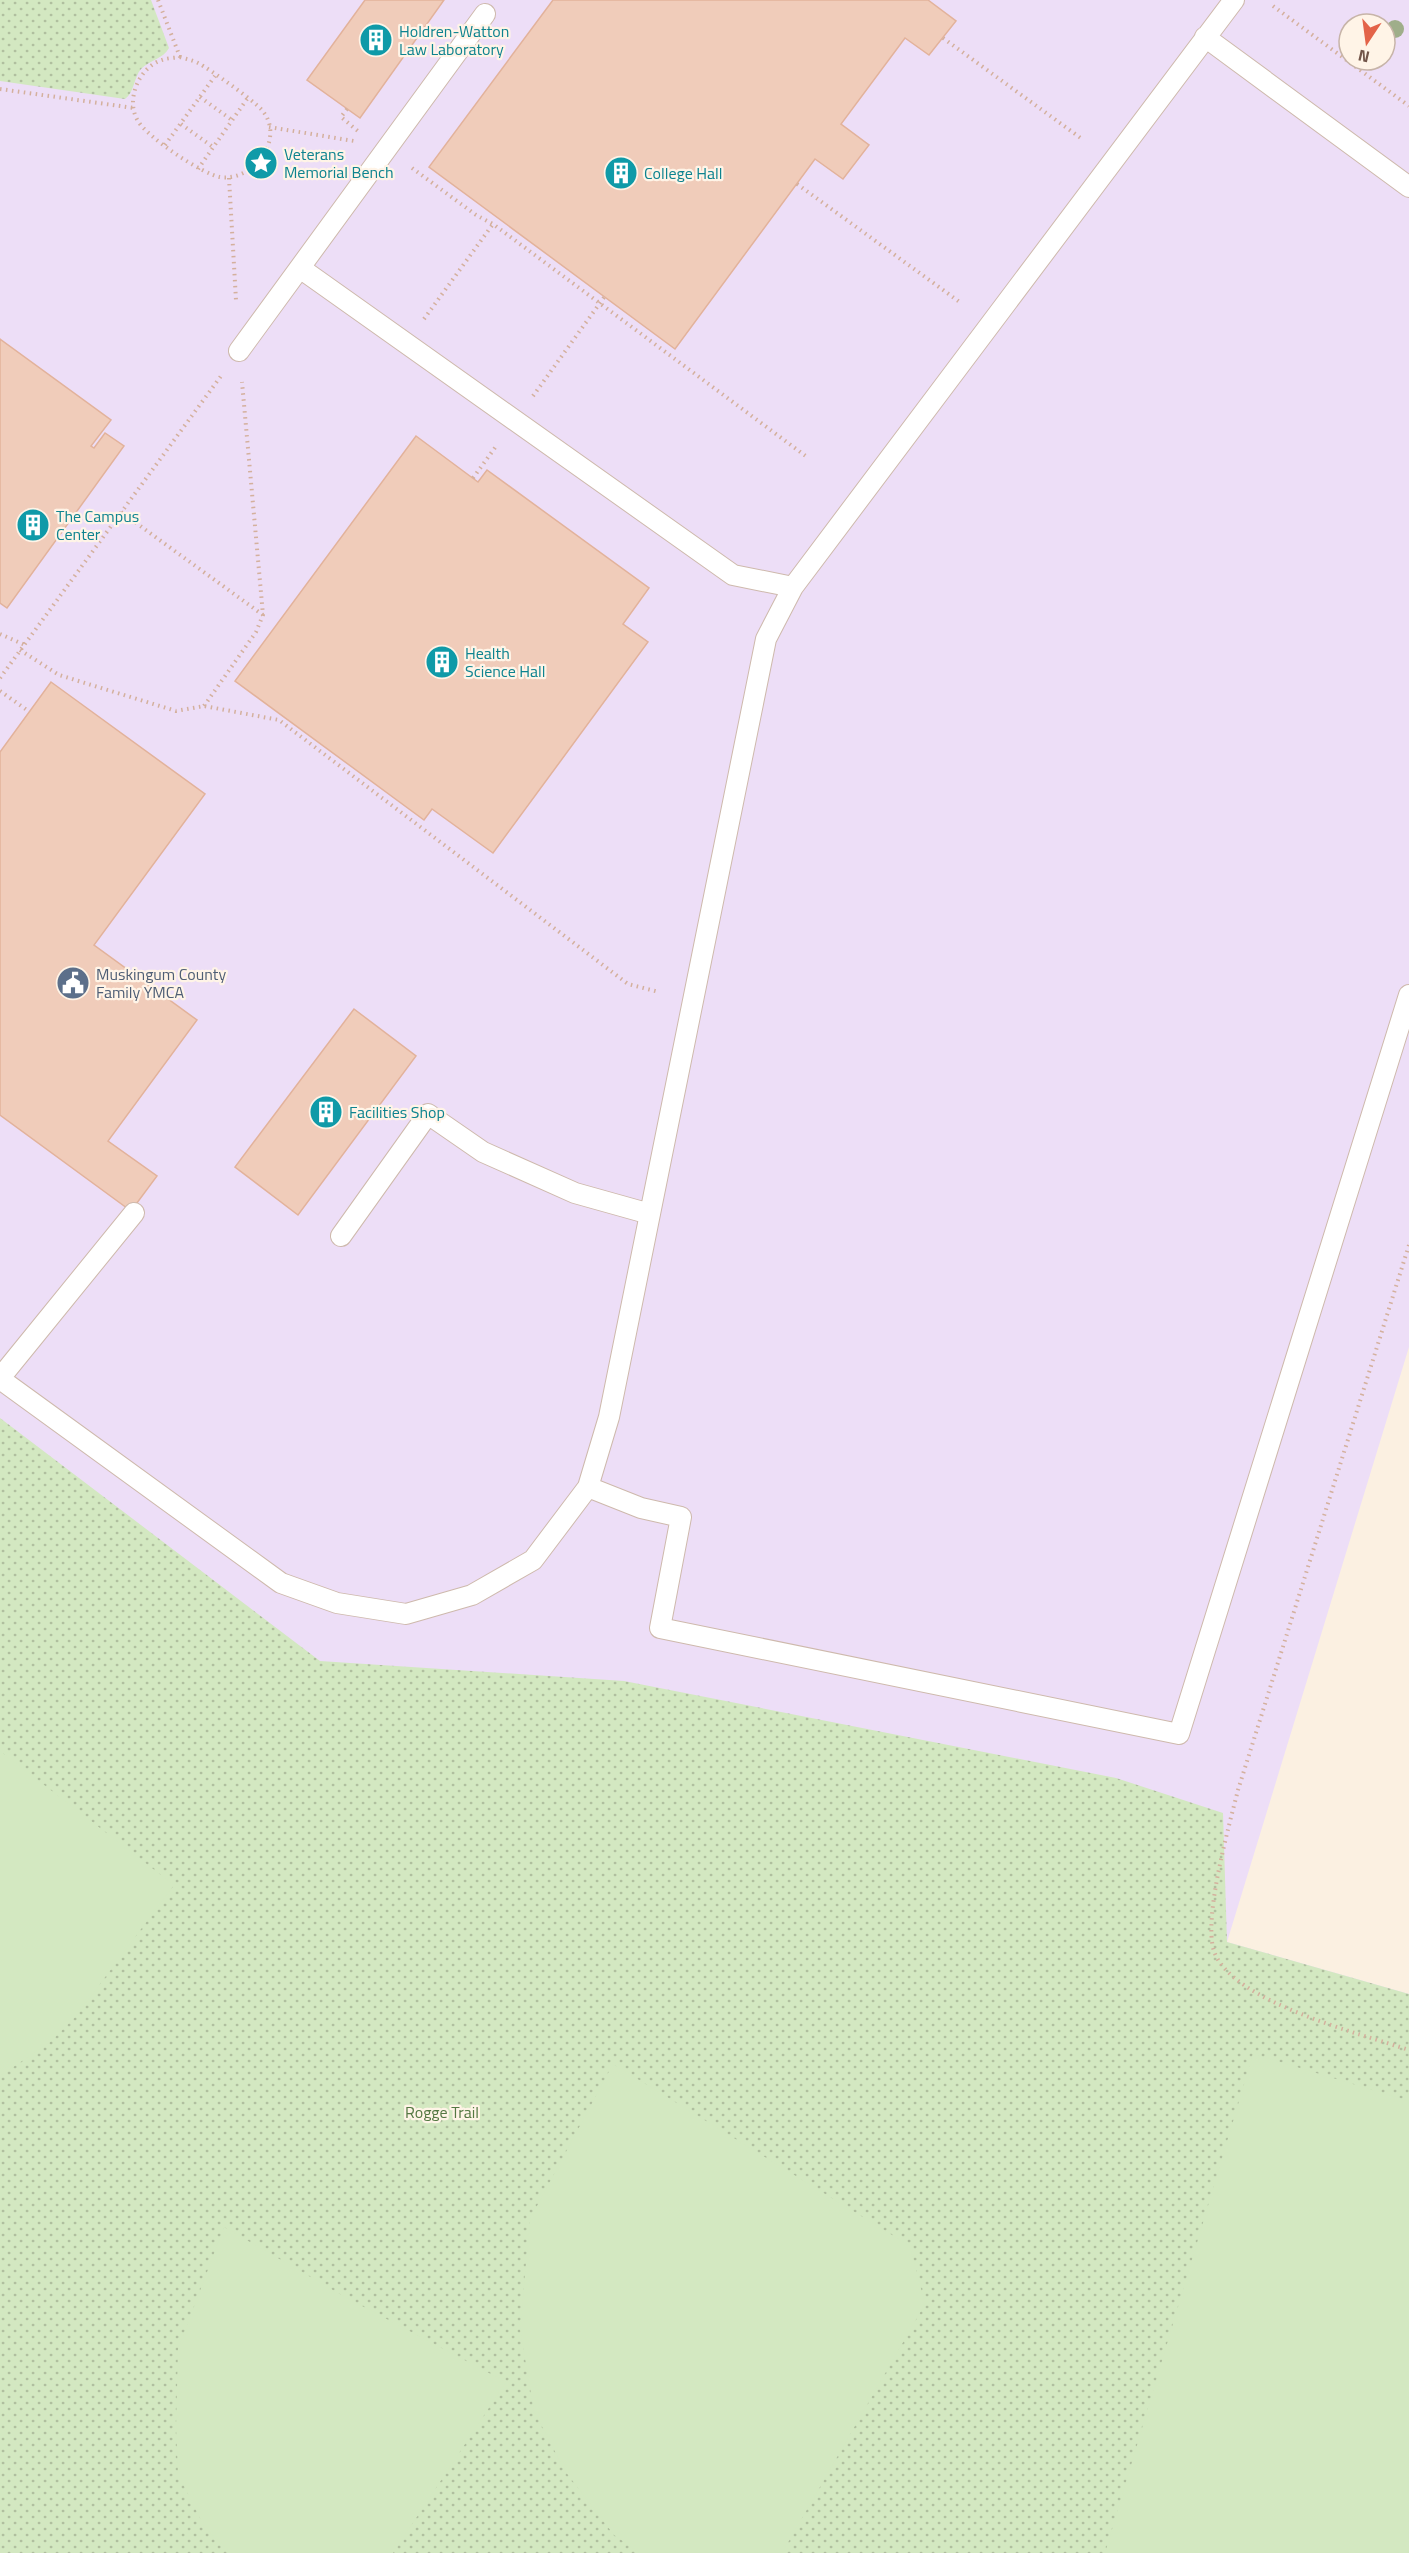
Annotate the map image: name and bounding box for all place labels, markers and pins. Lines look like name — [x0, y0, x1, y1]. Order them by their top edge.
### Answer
place label: Holdren-Watton Law Laboratory — [399, 19, 509, 61]
building icon: Holdren-Watton Law Laboratory — [358, 22, 394, 58]
place label: Veterans Memorial Bench — [284, 142, 394, 184]
place icon: Veterans Memorial Bench — [243, 145, 279, 181]
building icon: College Hall — [603, 155, 639, 191]
place label: College Hall — [644, 161, 723, 185]
place label: The Campus Center — [56, 504, 139, 546]
building icon: The Campus Center — [15, 507, 51, 543]
place label: Health Science Hall — [465, 641, 546, 683]
building icon: Health Science Hall — [424, 644, 460, 680]
place label: Muskingum County Family YMCA — [96, 962, 226, 1004]
public building icon: Muskingum County Family YMCA — [55, 965, 91, 1001]
building icon: Facilities Shop — [308, 1094, 344, 1130]
place label: Facilities Shop — [349, 1100, 445, 1124]

